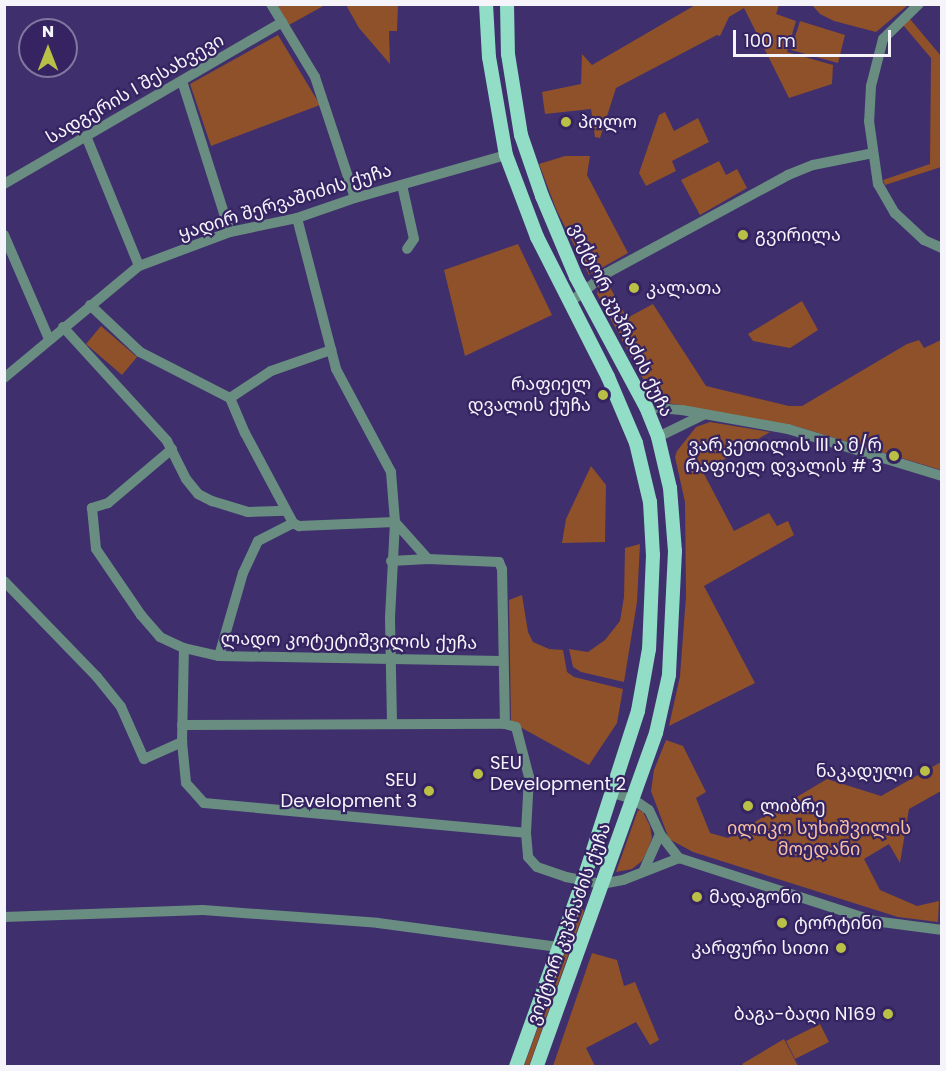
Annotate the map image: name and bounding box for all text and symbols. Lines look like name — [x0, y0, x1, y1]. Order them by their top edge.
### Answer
north arrow — [18, 18, 78, 78]
scale bar — [736, 18, 894, 56]
text: N — [42, 20, 54, 43]
text: 100 m — [744, 28, 796, 53]
street label: სადგერის I შესახვევი — [42, 29, 228, 149]
place label: პოლო — [578, 111, 637, 133]
marker: პოლო — [559, 115, 573, 129]
street label: ყადირ შერვაშიძის ქუჩა — [176, 159, 394, 245]
street label: ვიქტორ კუპრაძის ქუჩა — [565, 220, 677, 420]
place label: გვირილა — [755, 224, 841, 246]
marker: გვირილა — [736, 228, 750, 242]
place label: კალათა — [646, 277, 721, 299]
marker: კალათა — [627, 281, 641, 295]
place label: რაფიელ დვალის ქუჩა — [468, 374, 591, 416]
marker: რაფიელ დვალის ქუჩა — [596, 388, 610, 402]
place label: ვარკეთილის III ა მ/რ რაფიელ დვალის # 3 — [685, 435, 882, 478]
marker: ვარკეთილის III ა მ/რ რაფიელ დვალის # 3 — [887, 449, 901, 463]
street label: ლადო კოტეტიშვილის ქუჩა — [221, 628, 477, 654]
place label: SEU Development 2 — [490, 753, 626, 795]
place label: ნაკადული — [816, 760, 913, 782]
marker: ნაკადული — [918, 764, 932, 778]
marker: SEU Development 2 — [471, 767, 485, 781]
place label: SEU Development 3 — [281, 770, 417, 812]
marker: SEU Development 3 — [422, 784, 436, 798]
place label: ლიბრე — [760, 795, 826, 817]
marker: ლიბრე — [741, 799, 755, 813]
park label: ილიკო სუხიშვილის მოედანი — [727, 818, 911, 860]
street label: ვიქტორ კუპრაძის ქუჩა — [522, 820, 616, 1028]
place label: მადაგონი — [709, 886, 801, 908]
marker: მადაგონი — [690, 890, 704, 904]
place label: ტორტინი — [794, 912, 882, 934]
marker: ტორტინი — [775, 916, 789, 930]
place label: კარფური სითი — [691, 937, 829, 959]
marker: კარფური სითი — [834, 941, 848, 955]
place label: ბაგა-ბაღი N169 — [734, 1003, 876, 1025]
marker: ბაგა-ბაღი N169 — [881, 1007, 895, 1021]

